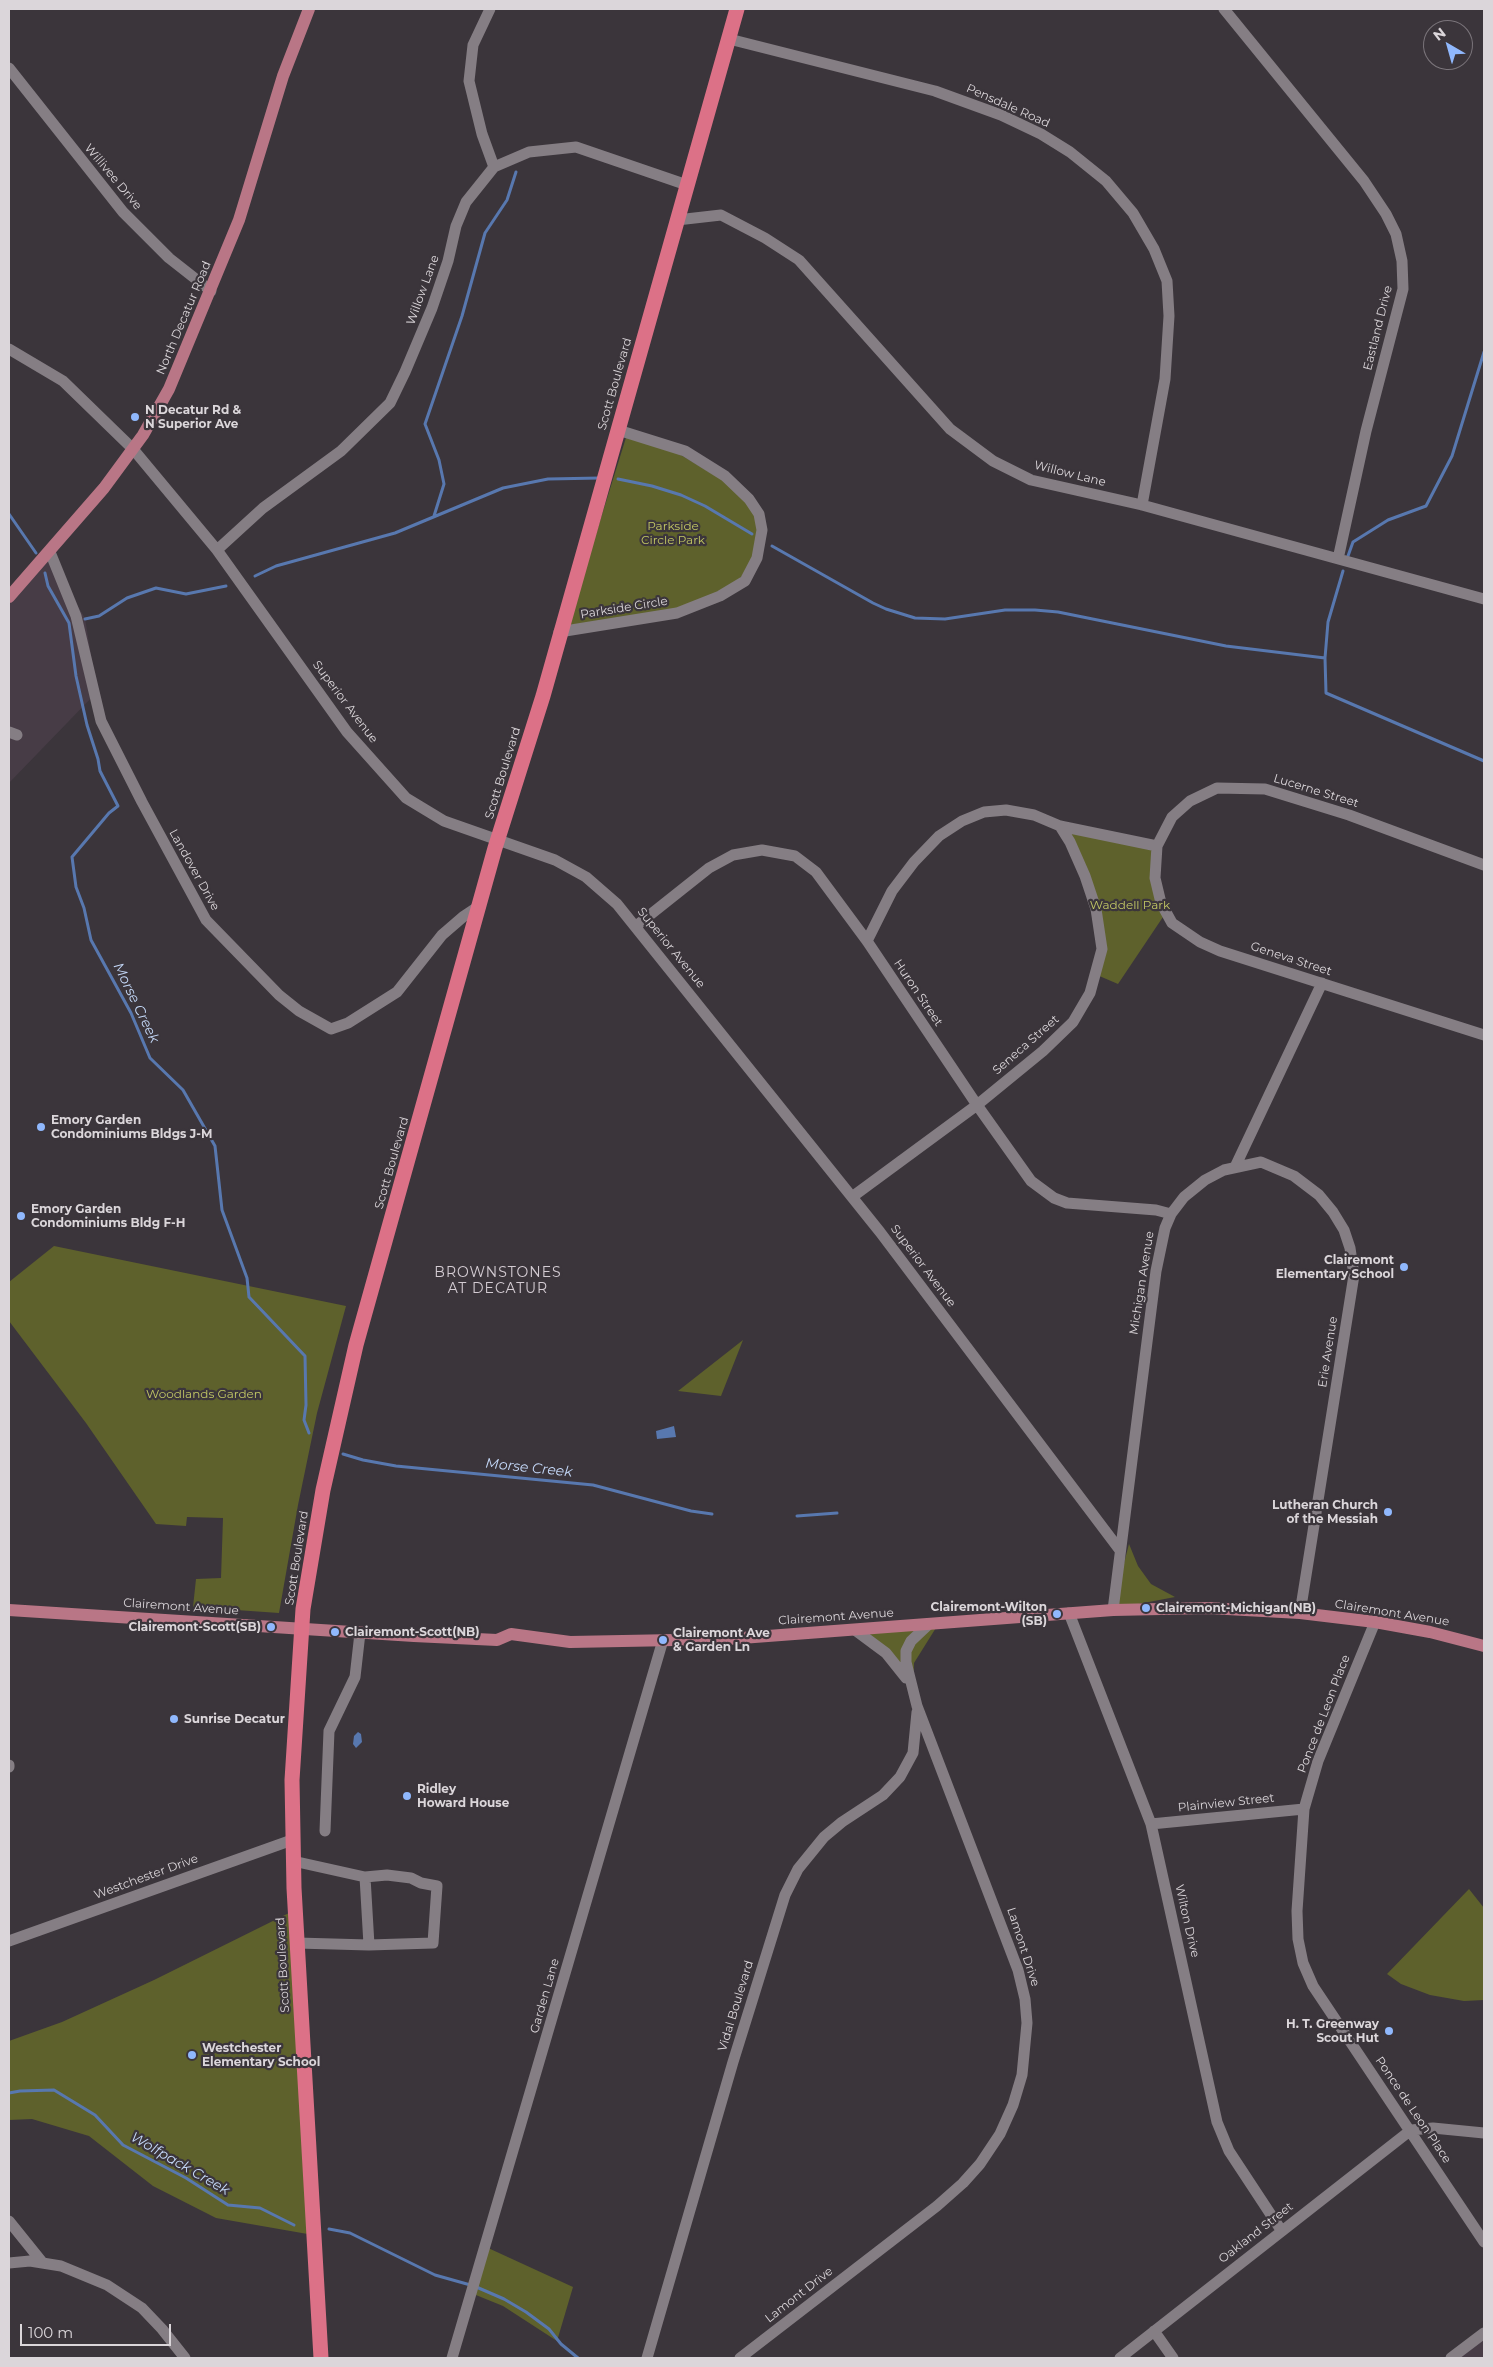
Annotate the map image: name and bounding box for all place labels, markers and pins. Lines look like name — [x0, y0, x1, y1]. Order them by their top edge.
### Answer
place label: N Decatur Rd & N Superior Ave — [145, 403, 241, 431]
marker: N Decatur Rd & N Superior Ave — [129, 411, 141, 423]
place label: Emory Garden Condominiums Bldgs J-M — [51, 1113, 212, 1141]
marker: Emory Garden Condominiums Bldgs J-M — [35, 1121, 47, 1133]
place label: Emory Garden Condominiums Bldg F-H — [31, 1202, 185, 1230]
marker: Emory Garden Condominiums Bldg F-H — [15, 1210, 27, 1222]
place label: Clairemont Elementary School — [1276, 1253, 1394, 1281]
marker: Clairemont Elementary School — [1398, 1261, 1410, 1273]
place label: Lutheran Church of the Messiah — [1272, 1498, 1378, 1526]
marker: Lutheran Church of the Messiah — [1382, 1506, 1394, 1518]
place label: Clairemont-Wilton (SB) — [931, 1600, 1047, 1628]
place label: Clairemont-Michigan(NB) — [1156, 1601, 1316, 1615]
marker: Clairemont-Michigan(NB) — [1140, 1602, 1152, 1614]
marker: Clairemont-Wilton (SB) — [1051, 1608, 1063, 1620]
place label: Clairemont-Scott(SB) — [128, 1620, 261, 1634]
marker: Clairemont-Scott(SB) — [265, 1621, 277, 1633]
place label: Clairemont-Scott(NB) — [345, 1625, 480, 1639]
marker: Clairemont-Scott(NB) — [329, 1626, 341, 1638]
place label: Clairemont Ave & Garden Ln — [673, 1626, 770, 1654]
marker: Clairemont Ave & Garden Ln — [657, 1634, 669, 1646]
place label: Sunrise Decatur — [184, 1712, 285, 1726]
marker: Sunrise Decatur — [168, 1713, 180, 1725]
place label: Ridley Howard House — [417, 1782, 509, 1810]
marker: Ridley Howard House — [401, 1790, 413, 1802]
place label: H. T. Greenway Scout Hut — [1286, 2017, 1379, 2045]
marker: H. T. Greenway Scout Hut — [1383, 2025, 1395, 2037]
place label: Westchester Elementary School — [202, 2041, 320, 2069]
marker: Westchester Elementary School — [186, 2049, 198, 2061]

